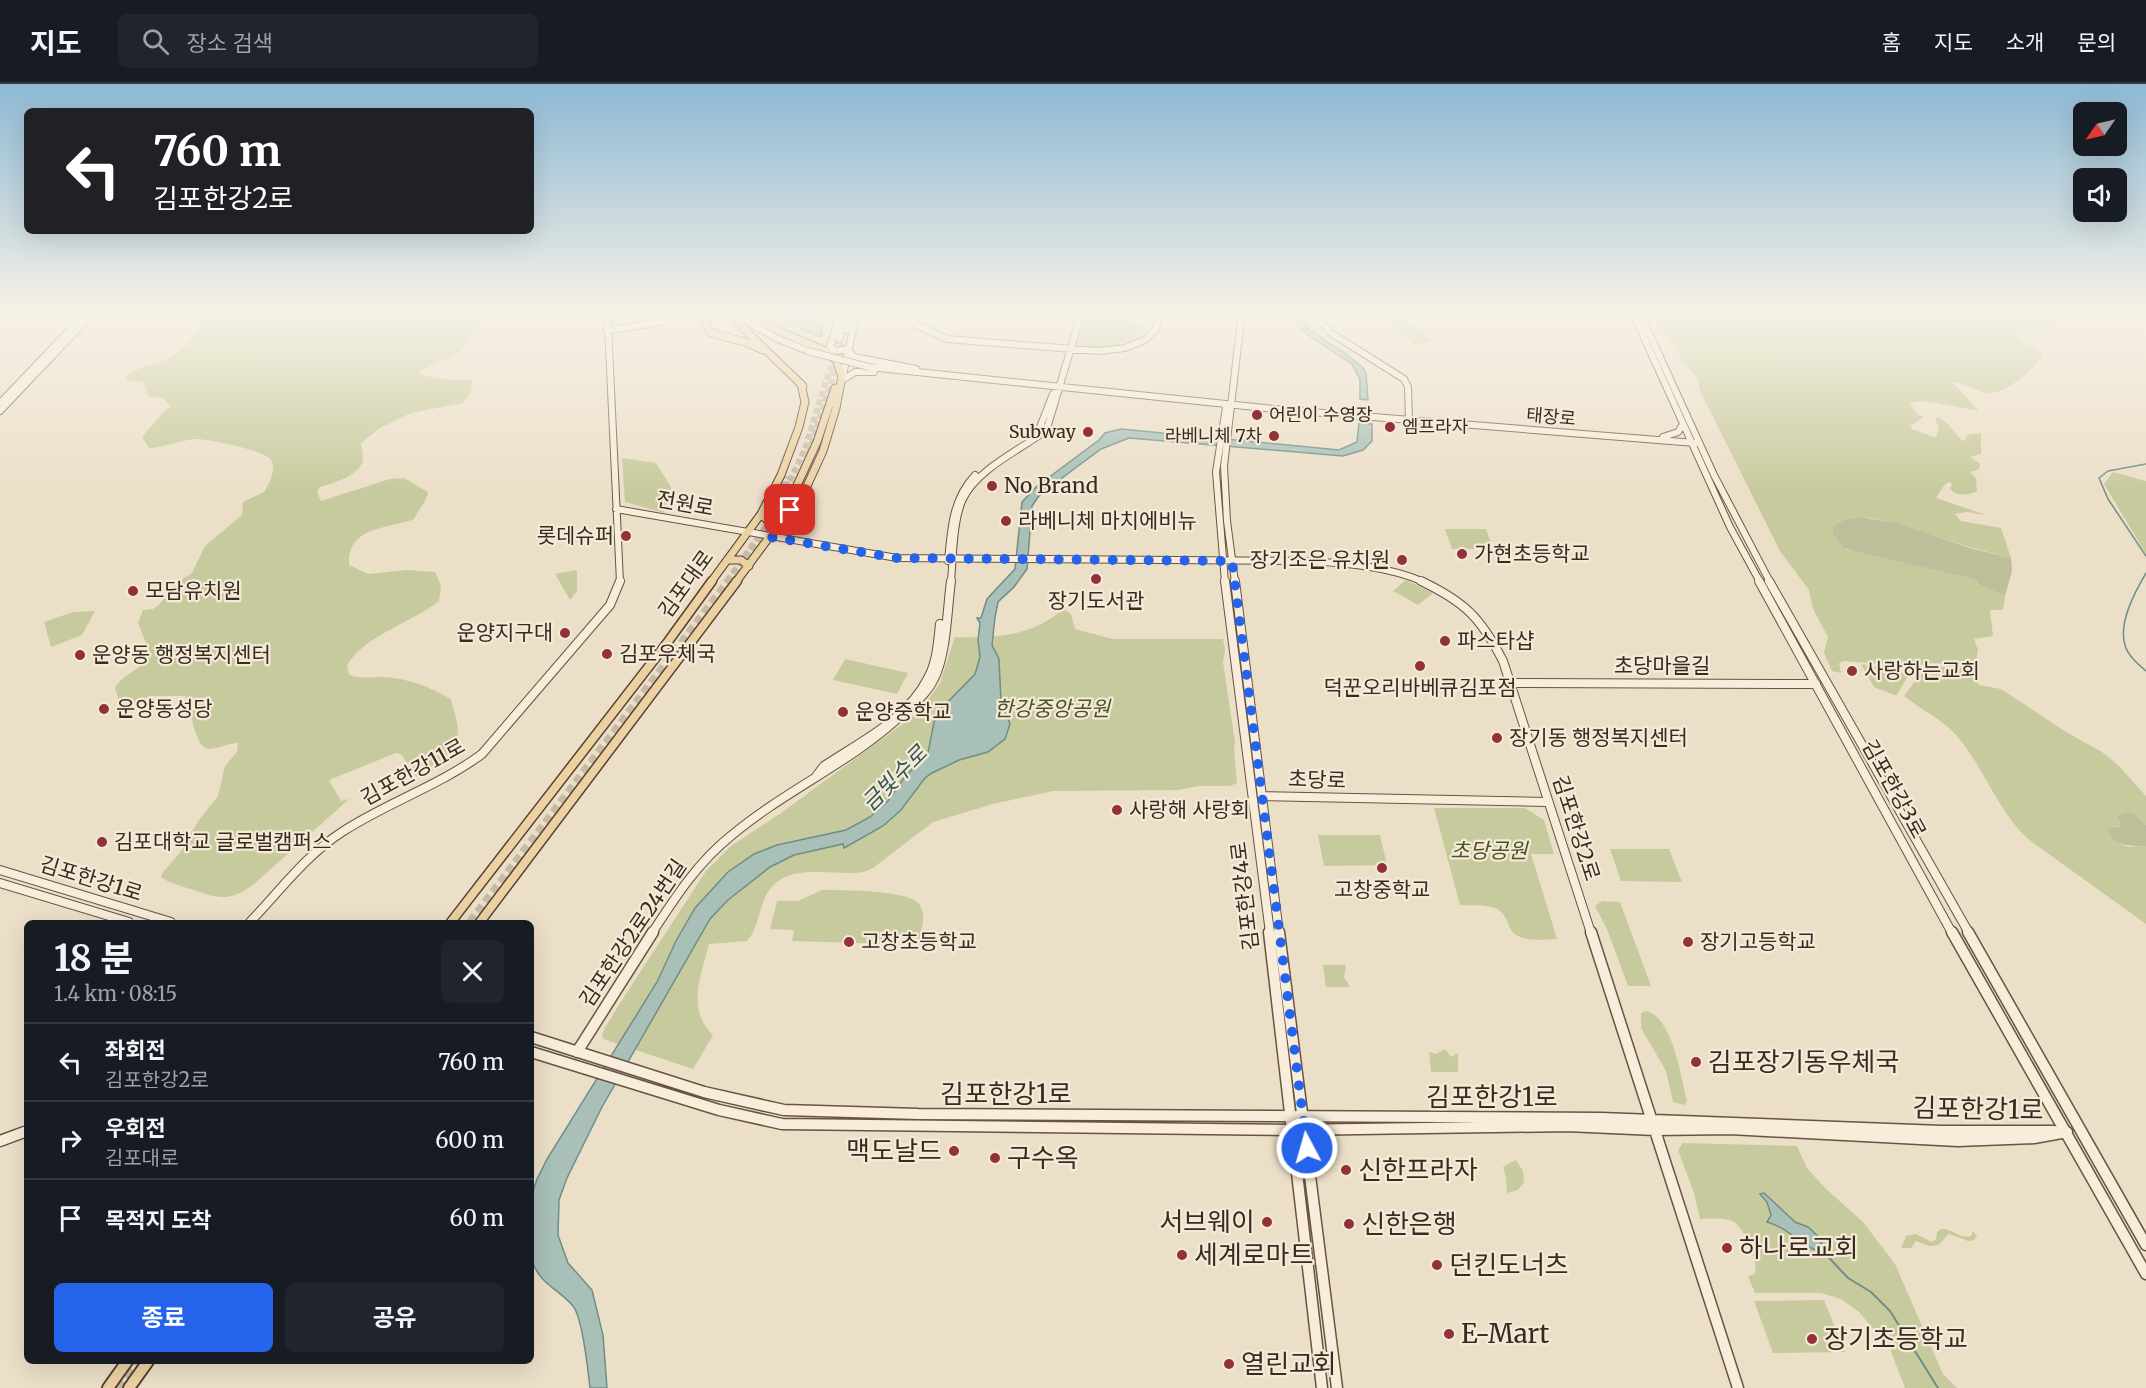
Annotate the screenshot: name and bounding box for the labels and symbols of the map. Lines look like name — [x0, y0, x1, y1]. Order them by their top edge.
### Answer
north arrow — [2073, 102, 2127, 156]
place label: 어린이 수영장 — [1269, 403, 1373, 426]
street label: 태장로 — [1525, 403, 1577, 430]
marker: 어린이 수영장 — [1250, 408, 1264, 422]
place label: 엠프라자 — [1402, 415, 1469, 438]
place label: Subway — [1009, 420, 1077, 443]
marker: 엠프라자 — [1383, 420, 1397, 434]
place label: 라베니체 7차 — [1165, 424, 1262, 447]
marker: Subway — [1081, 425, 1095, 439]
marker: 라베니체 7차 — [1267, 429, 1281, 443]
place label: No Brand — [1004, 472, 1099, 499]
marker: No Brand — [985, 479, 999, 493]
pin — [764, 484, 815, 535]
street label: 전원로 — [654, 485, 716, 522]
place label: 라베니체 마치에비뉴 — [1018, 507, 1197, 534]
marker: 라베니체 마치에비뉴 — [999, 514, 1013, 528]
place label: 롯데슈퍼 — [537, 522, 614, 549]
marker: 롯데슈퍼 — [619, 529, 633, 543]
place label: 가현초등학교 — [1474, 540, 1590, 567]
street label: 김포대로 — [652, 545, 719, 623]
place label: 장기조은 유치원 — [1250, 546, 1390, 573]
marker: 가현초등학교 — [1455, 547, 1469, 561]
marker: 장기조은 유치원 — [1395, 553, 1409, 567]
marker: 장기도서관 — [1089, 572, 1103, 586]
place label: 모담유치원 — [145, 577, 242, 604]
marker: 모담유치원 — [126, 584, 140, 598]
place label: 장기도서관 — [1048, 587, 1144, 614]
place label: 운양지구대 — [456, 619, 553, 646]
marker: 운양지구대 — [558, 626, 572, 640]
place label: 파스타샵 — [1457, 627, 1534, 654]
marker: 파스타샵 — [1438, 634, 1452, 648]
place label: 김포우체국 — [619, 640, 716, 667]
place label: 운양동 행정복지센터 — [92, 641, 271, 668]
marker: 김포우체국 — [600, 647, 614, 661]
marker: 운양동 행정복지센터 — [73, 648, 87, 662]
street label: 초당마을길 — [1614, 652, 1710, 679]
place label: 사랑하는교회 — [1864, 657, 1980, 684]
marker: 덕꾼오리바베큐김포점 — [1413, 659, 1427, 673]
marker: 사랑하는교회 — [1845, 664, 1859, 678]
place label: 덕꾼오리바베큐김포점 — [1323, 674, 1517, 701]
place label: 운양동성당 — [116, 695, 213, 722]
park label: 한강중앙공원 — [994, 695, 1112, 722]
place label: 운양중학교 — [855, 698, 952, 725]
marker: 운양동성당 — [97, 702, 111, 716]
marker: 운양중학교 — [836, 705, 850, 719]
place label: 장기동 행정복지센터 — [1509, 724, 1688, 751]
marker: 장기동 행정복지센터 — [1490, 731, 1504, 745]
street label: 김포한강11로 — [356, 732, 470, 811]
street label: 김포한강3로 — [1856, 735, 1933, 843]
water label: 금빛수로 — [855, 738, 934, 817]
street label: 초당로 — [1288, 765, 1346, 794]
street label: 김포한강2로 — [1547, 772, 1606, 884]
place label: 사랑해 사랑회 — [1129, 796, 1250, 823]
marker: 사랑해 사랑회 — [1110, 803, 1124, 817]
place label: 김포대학교 글로벌캠퍼스 — [114, 828, 332, 855]
marker: 김포대학교 글로벌캠퍼스 — [95, 835, 109, 849]
park label: 초당공원 — [1450, 837, 1529, 864]
street label: 김포한강4로 — [1224, 840, 1265, 952]
street label: 김포한강1로 — [36, 850, 146, 907]
street label: 김포한강2로24번길 — [573, 854, 692, 1012]
marker: 고창중학교 — [1375, 861, 1389, 875]
place label: 고창중학교 — [1334, 876, 1430, 903]
place label: 고창초등학교 — [861, 928, 977, 955]
place label: 장기고등학교 — [1700, 928, 1816, 955]
marker: 고창초등학교 — [842, 935, 856, 949]
marker: 장기고등학교 — [1681, 935, 1695, 949]
place label: 김포장기동우체국 — [1708, 1045, 1899, 1078]
marker: 김포장기동우체국 — [1689, 1055, 1703, 1069]
street label: 김포한강1로 — [940, 1077, 1072, 1110]
street label: 김포한강1로 — [1426, 1080, 1558, 1113]
street label: 김포한강1로 — [1912, 1091, 2044, 1126]
position arrow — [1275, 1116, 1339, 1180]
place label: 맥도날드 — [846, 1134, 942, 1167]
place label: 구수옥 — [1007, 1141, 1079, 1174]
marker: 맥도날드 — [947, 1144, 961, 1158]
marker: 구수옥 — [988, 1151, 1002, 1165]
place label: 신한프라자 — [1358, 1153, 1478, 1186]
marker: 신한프라자 — [1339, 1163, 1353, 1177]
place label: 서브웨이 — [1159, 1205, 1255, 1238]
place label: 신한은행 — [1361, 1207, 1457, 1240]
marker: 서브웨이 — [1260, 1215, 1274, 1229]
marker: 신한은행 — [1342, 1217, 1356, 1231]
place label: 하나로교회 — [1739, 1231, 1859, 1264]
place label: 세계로마트 — [1194, 1238, 1314, 1271]
marker: 하나로교회 — [1720, 1241, 1734, 1255]
marker: 세계로마트 — [1175, 1248, 1189, 1262]
place label: 던킨도너츠 — [1449, 1248, 1569, 1281]
marker: 던킨도너츠 — [1430, 1258, 1444, 1272]
place label: E-Mart — [1461, 1317, 1549, 1350]
place label: 장기초등학교 — [1824, 1322, 1968, 1355]
marker: E-Mart — [1442, 1327, 1456, 1341]
marker: 장기초등학교 — [1805, 1332, 1819, 1346]
place label: 열린교회 — [1241, 1347, 1337, 1380]
marker: 열린교회 — [1222, 1357, 1236, 1371]

